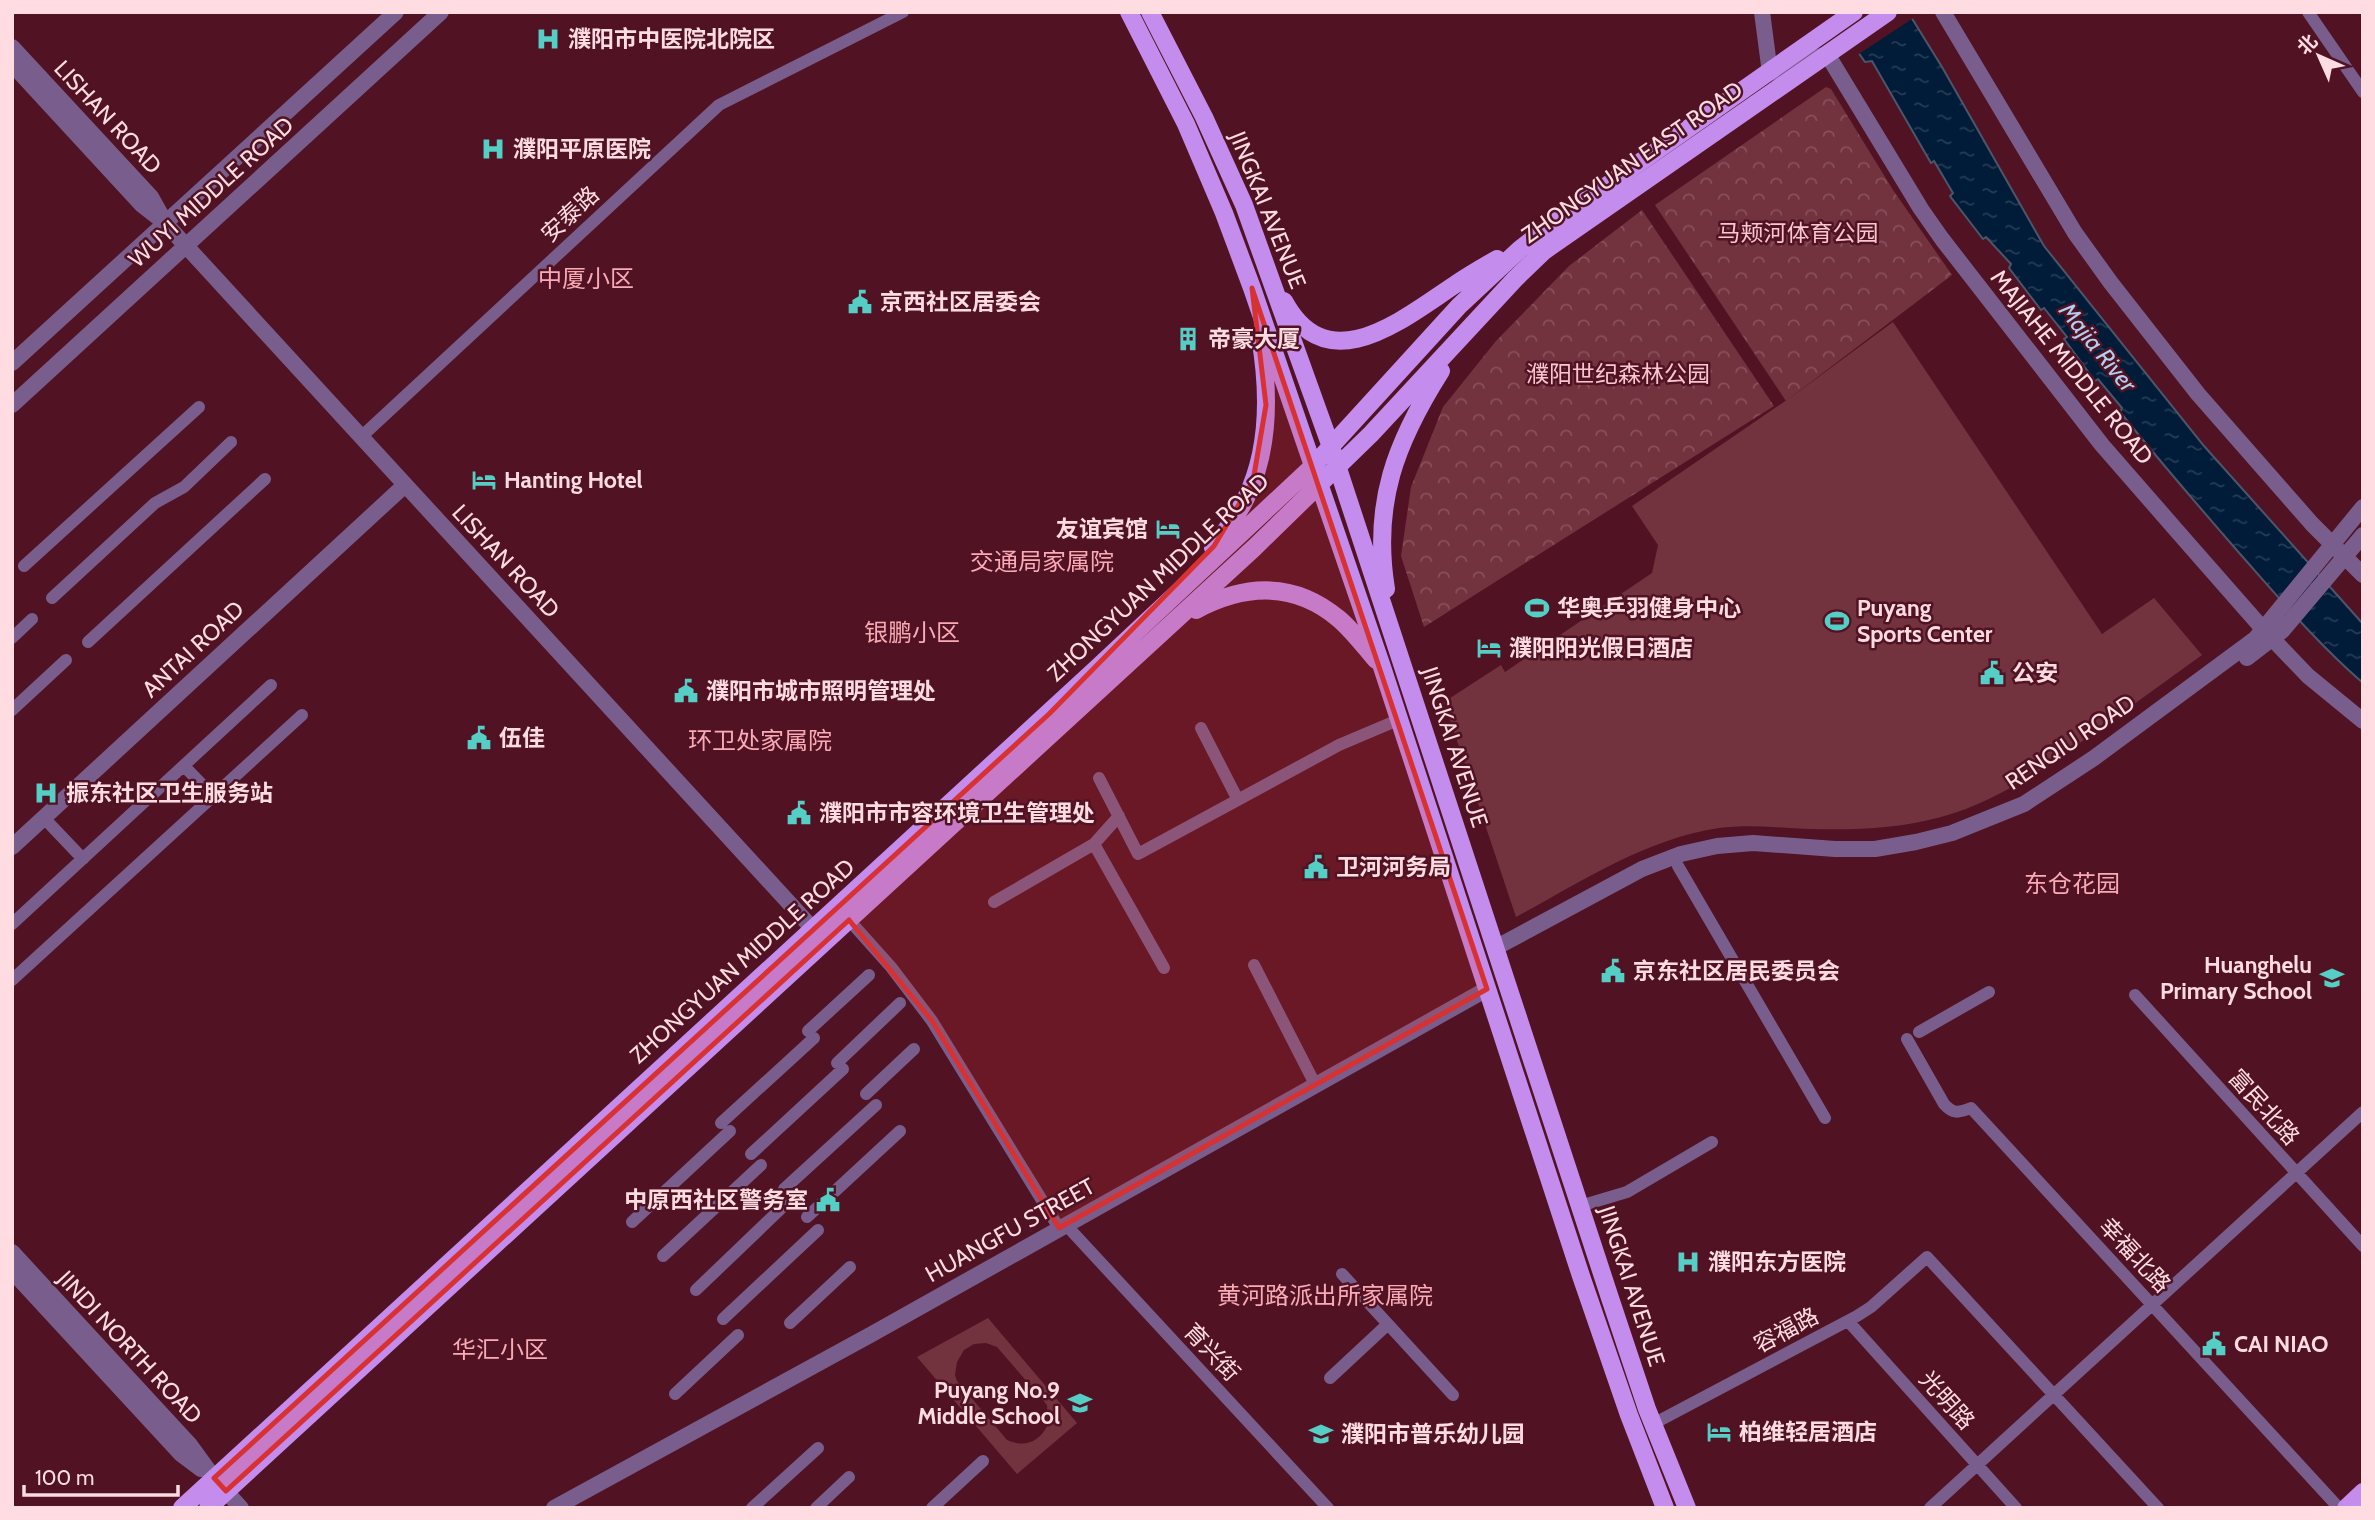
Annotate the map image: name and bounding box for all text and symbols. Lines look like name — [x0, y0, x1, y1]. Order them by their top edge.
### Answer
north arrow — [2284, 21, 2354, 91]
hospital icon: 濮阳市中医院北院区 — [534, 25, 562, 53]
place label: 濮阳市中医院北院区 — [568, 25, 775, 53]
text: 北 — [2292, 29, 2322, 59]
street label: LISHAN ROAD — [48, 54, 168, 180]
street label: ZHONGYUAN EAST ROAD — [1516, 75, 1748, 249]
street label: WUYI MIDDLE ROAD — [123, 111, 299, 273]
street label: JINGKAI AVENUE — [1223, 126, 1312, 293]
hospital icon: 濮阳平原医院 — [479, 135, 507, 163]
place label: 濮阳平原医院 — [513, 135, 651, 163]
street label: 安泰路 — [535, 180, 605, 248]
park label: 马颊河体育公园 — [1718, 219, 1879, 247]
district label: 中厦小区 — [538, 264, 634, 293]
street label: MAJIAHE MIDDLE ROAD — [1985, 264, 2159, 470]
public building icon: 京西社区居委会 — [846, 288, 874, 316]
place label: 京西社区居委会 — [880, 288, 1041, 316]
water label: Majia River — [2053, 296, 2144, 399]
building icon: 帝豪大厦 — [1174, 325, 1202, 353]
place label: 帝豪大厦 — [1208, 325, 1300, 353]
park label: 濮阳世纪森林公园 — [1526, 360, 1710, 388]
hotel icon: Hanting Hotel — [470, 466, 498, 494]
place label: Hanting Hotel — [504, 466, 643, 494]
street label: ZHONGYUAN MIDDLE ROAD — [1041, 467, 1275, 687]
street label: LISHAN ROAD — [446, 498, 566, 624]
place label: 友谊宾馆 — [1056, 515, 1148, 543]
hotel icon: 友谊宾馆 — [1154, 515, 1182, 543]
district label: 交通局家属院 — [970, 547, 1114, 576]
sports icon: 华奥乒羽健身中心 — [1523, 594, 1551, 622]
place label: 华奥乒羽健身中心 — [1557, 594, 1741, 622]
place label: Puyang Sports Center — [1857, 594, 1993, 648]
street label: ANTAI ROAD — [136, 595, 250, 703]
sports icon: Puyang Sports Center — [1823, 607, 1851, 635]
district label: 银鹏小区 — [864, 618, 960, 647]
hotel icon: 濮阳阳光假日酒店 — [1475, 634, 1503, 662]
place label: 濮阳阳光假日酒店 — [1509, 634, 1693, 662]
public building icon: 公安 — [1978, 659, 2006, 687]
place label: 公安 — [2012, 659, 2058, 687]
street label: JINGKAI AVENUE — [1416, 662, 1494, 831]
public building icon: 濮阳市城市照明管理处 — [672, 677, 700, 705]
place label: 濮阳市城市照明管理处 — [706, 677, 936, 705]
street label: RENQIU ROAD — [2000, 688, 2140, 796]
public building icon: 伍佳 — [465, 724, 493, 752]
place label: 伍佳 — [499, 724, 545, 752]
district label: 环卫处家属院 — [688, 726, 832, 755]
hospital icon: 振东社区卫生服务站 — [32, 779, 60, 807]
place label: 振东社区卫生服务站 — [66, 779, 273, 807]
public building icon: 濮阳市市容环境卫生管理处 — [785, 799, 813, 827]
place label: 濮阳市市容环境卫生管理处 — [819, 799, 1095, 827]
street label: ZHONGYUAN MIDDLE ROAD — [624, 853, 860, 1069]
public building icon: 卫河河务局 — [1302, 853, 1330, 881]
place label: 卫河河务局 — [1336, 853, 1451, 881]
district label: 东仓花园 — [2024, 869, 2120, 898]
place label: Huanghelu Primary School — [2160, 951, 2312, 1005]
public building icon: 京东社区居民委员会 — [1599, 957, 1627, 985]
place label: 京东社区居民委员会 — [1633, 957, 1840, 985]
school or university icon: Huanghelu Primary School — [2318, 964, 2346, 992]
street label: 富民北路 — [2223, 1063, 2305, 1151]
street label: HUANGFU STREET — [920, 1172, 1100, 1288]
place label: 中原西社区警务室 — [624, 1186, 808, 1214]
public building icon: 中原西社区警务室 — [814, 1186, 842, 1214]
street label: JINGKAI AVENUE — [1593, 1201, 1671, 1370]
street label: 幸福北路 — [2093, 1212, 2177, 1298]
hospital icon: 濮阳东方医院 — [1674, 1248, 1702, 1276]
place label: 濮阳东方医院 — [1708, 1248, 1846, 1276]
street label: JINDI NORTH ROAD — [51, 1264, 208, 1429]
district label: 黄河路派出所家属院 — [1217, 1281, 1433, 1310]
street label: 容福路 — [1749, 1301, 1823, 1359]
street label: 育兴街 — [1178, 1317, 1246, 1387]
public building icon: CAI NIAO — [2200, 1330, 2228, 1358]
place label: CAI NIAO — [2234, 1330, 2328, 1358]
district label: 华汇小区 — [452, 1335, 548, 1364]
street label: 光明路 — [1914, 1365, 1980, 1435]
place label: Puyang No.9 Middle School — [918, 1376, 1060, 1430]
school or university icon: Puyang No.9 Middle School — [1066, 1389, 1094, 1417]
hotel icon: 柏维轻居酒店 — [1705, 1418, 1733, 1446]
place label: 柏维轻居酒店 — [1739, 1418, 1877, 1446]
school or university icon: 濮阳市普乐幼儿园 — [1307, 1420, 1335, 1448]
place label: 濮阳市普乐幼儿园 — [1341, 1420, 1525, 1448]
scale bar — [24, 1454, 178, 1498]
text: 100 m — [35, 1465, 94, 1490]

